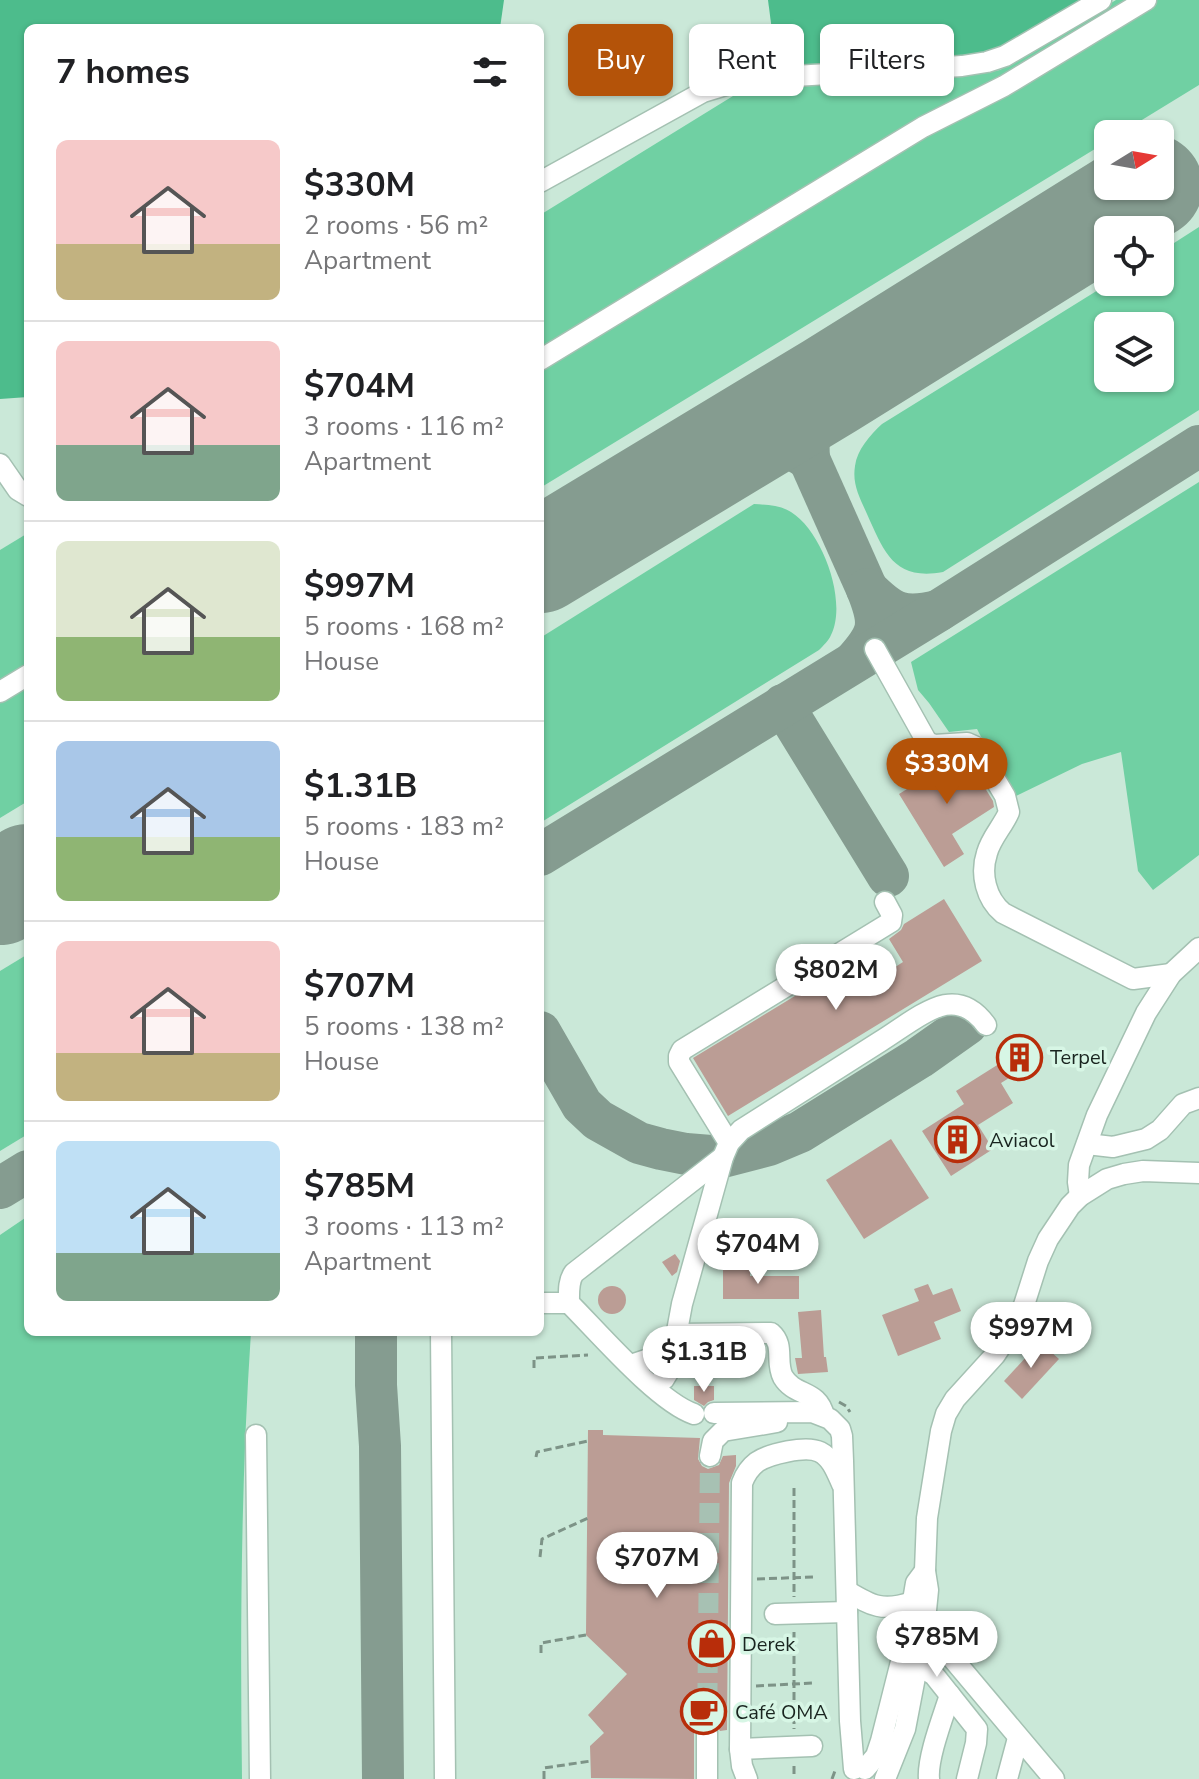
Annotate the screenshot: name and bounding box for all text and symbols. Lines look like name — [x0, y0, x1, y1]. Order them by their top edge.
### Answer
chip: Buy — [568, 24, 673, 96]
chip: Rent — [689, 24, 804, 96]
chip: Filters — [820, 24, 954, 96]
text: 7 homes — [56, 49, 190, 95]
icon: filters — [468, 50, 512, 94]
north arrow — [1094, 120, 1174, 200]
map controls — [1094, 120, 1174, 392]
text: $330M — [304, 162, 415, 208]
icon: home — [120, 172, 216, 268]
text: 2 rooms · 56 m² — [304, 208, 488, 243]
button: locate — [1094, 216, 1174, 296]
text: Apartment — [304, 243, 431, 278]
button: layers — [1094, 312, 1174, 392]
text: $704M — [304, 363, 415, 409]
icon: home — [120, 373, 216, 469]
text: 3 rooms · 116 m² — [304, 409, 504, 444]
text: Apartment — [304, 444, 431, 479]
text: $997M — [304, 563, 415, 609]
icon: home — [120, 573, 216, 669]
text: 5 rooms · 168 m² — [304, 609, 504, 644]
text: House — [304, 644, 379, 679]
pin: $330M — [891, 738, 1003, 806]
text: $330M — [905, 746, 989, 781]
text: $1.31B — [304, 763, 417, 809]
icon: home — [120, 773, 216, 869]
text: 5 rooms · 183 m² — [304, 809, 504, 844]
text: House — [304, 844, 379, 879]
pin: $802M — [780, 944, 892, 1012]
text: $802M — [794, 952, 878, 987]
text: $707M — [304, 963, 415, 1009]
icon: home — [120, 973, 216, 1069]
text: 5 rooms · 138 m² — [304, 1009, 504, 1044]
building icon: Terpel — [995, 1033, 1043, 1081]
text: House — [304, 1044, 379, 1079]
place label: Terpel — [1050, 1044, 1107, 1071]
building icon: Aviacol — [934, 1116, 982, 1164]
place label: Aviacol — [989, 1127, 1055, 1154]
text: $785M — [304, 1163, 415, 1209]
icon: home — [120, 1173, 216, 1269]
text: 3 rooms · 113 m² — [304, 1209, 504, 1244]
pin: $704M — [702, 1218, 814, 1286]
text: $704M — [716, 1226, 800, 1261]
text: Apartment — [304, 1244, 431, 1279]
pin: $997M — [975, 1302, 1087, 1370]
text: $997M — [989, 1310, 1073, 1345]
pin: $1.31B — [639, 1326, 769, 1394]
text: $1.31B — [661, 1334, 747, 1369]
pin: $707M — [601, 1532, 713, 1600]
text: $707M — [615, 1540, 699, 1575]
pin: $785M — [881, 1611, 993, 1679]
text: $785M — [895, 1619, 979, 1654]
shop icon: Derek — [687, 1620, 735, 1668]
place label: Derek — [742, 1631, 796, 1658]
cafe icon: Café OMA — [680, 1688, 728, 1736]
place label: Café OMA — [735, 1699, 828, 1726]

